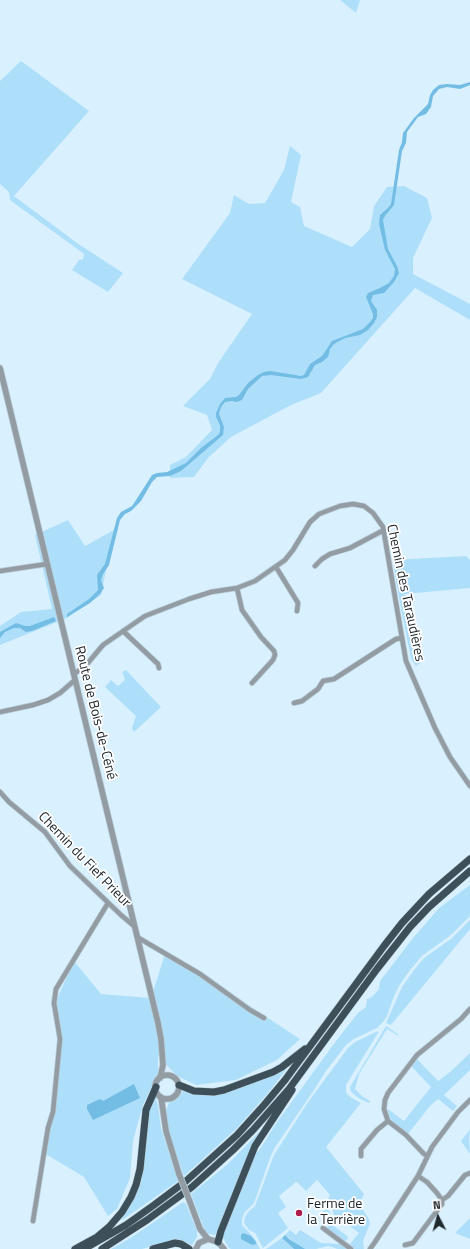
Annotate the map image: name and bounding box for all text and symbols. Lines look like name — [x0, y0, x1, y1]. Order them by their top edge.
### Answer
street label: Chemin des Taraudières — [382, 523, 428, 663]
street label: Route de Bois-de-Céné — [70, 644, 120, 782]
street label: Chemin du Fief Prieur — [34, 809, 134, 911]
place label: Ferme de la Terrière — [307, 1197, 365, 1230]
north arrow — [418, 1197, 458, 1237]
text: N — [432, 1197, 441, 1213]
marker: Ferme de la Terrière — [294, 1208, 304, 1218]

